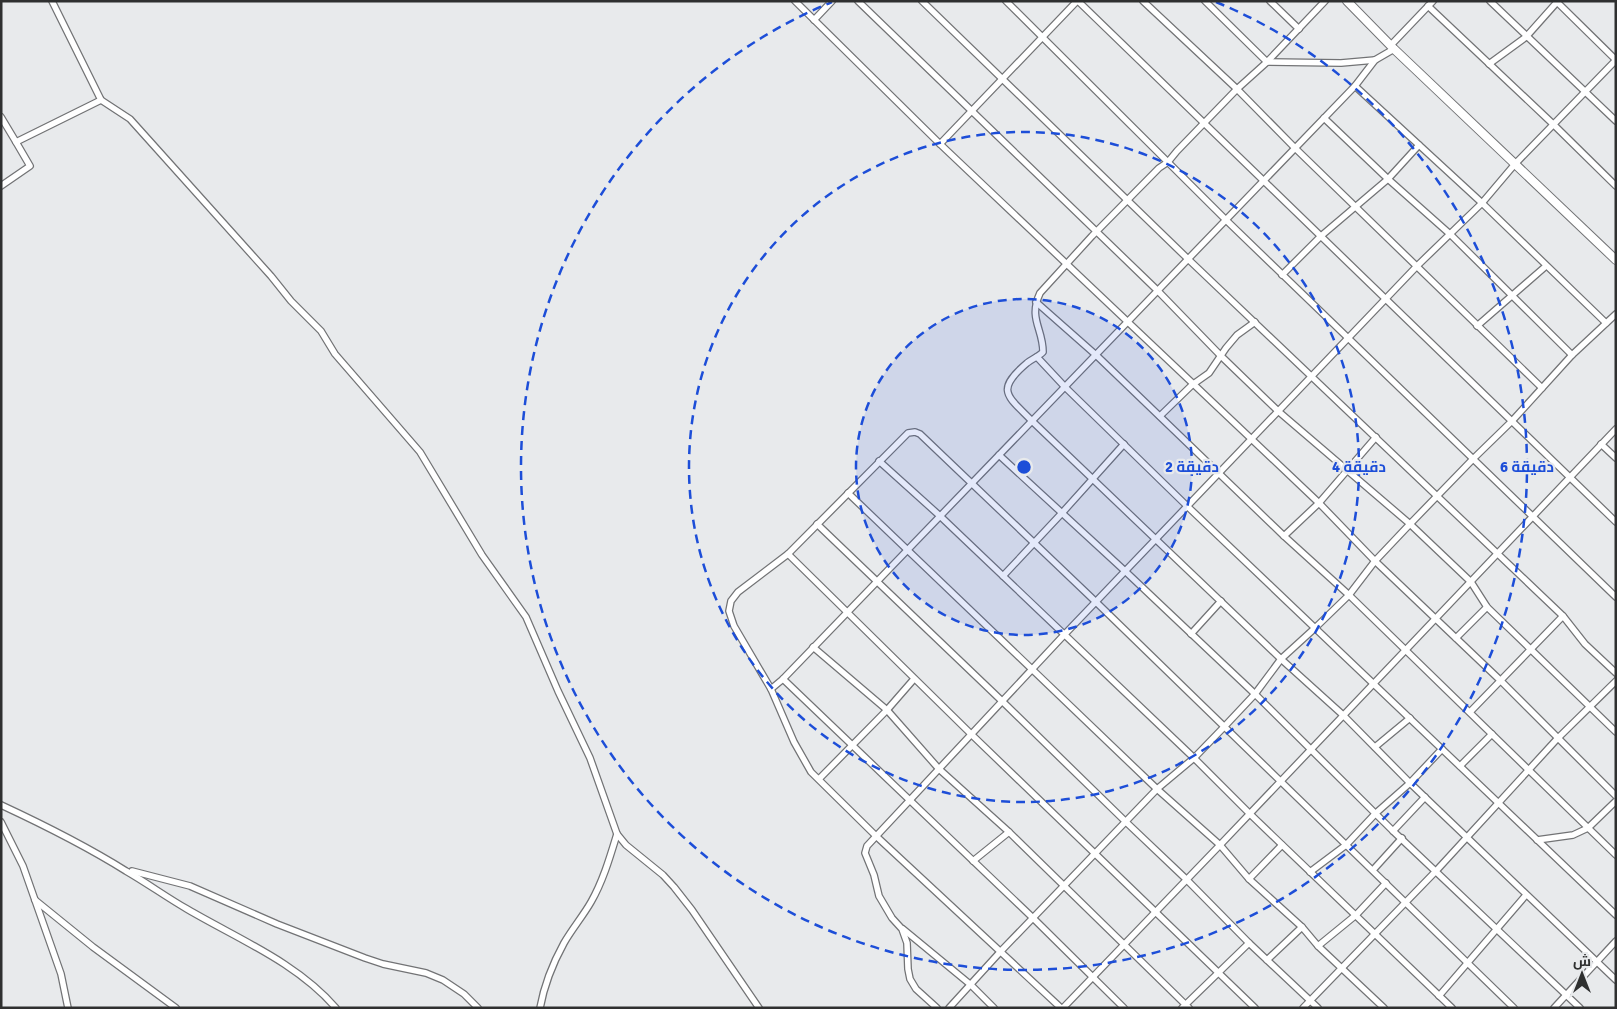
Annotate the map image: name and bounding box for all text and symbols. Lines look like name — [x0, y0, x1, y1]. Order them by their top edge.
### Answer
centre of rings — [1015, 458, 1033, 476]
text: 2 دقيقة — [1165, 458, 1219, 476]
text: 4 دقيقة — [1332, 458, 1386, 476]
text: 6 دقيقة — [1500, 458, 1554, 476]
north arrow — [1557, 949, 1607, 999]
text: ش — [1573, 953, 1591, 970]

